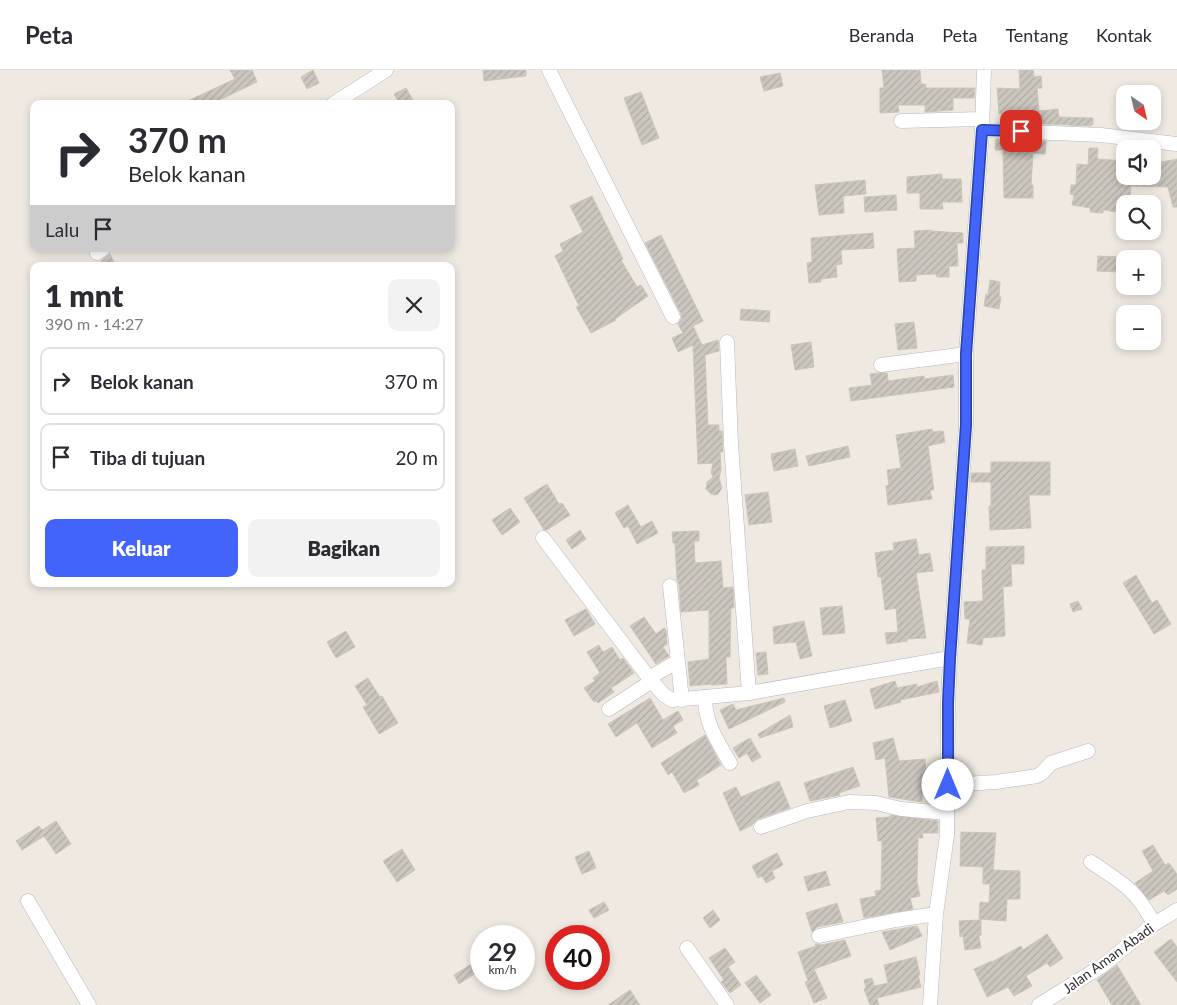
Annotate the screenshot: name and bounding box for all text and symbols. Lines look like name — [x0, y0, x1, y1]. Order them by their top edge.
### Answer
text: Peta — [25, 20, 73, 49]
text: Beranda — [849, 24, 914, 46]
text: Peta — [942, 24, 977, 46]
text: Tentang — [1005, 24, 1068, 46]
text: Kontak — [1096, 24, 1152, 46]
north arrow — [1116, 85, 1161, 130]
map controls — [1116, 85, 1161, 350]
pin — [1000, 110, 1042, 152]
icon: arrive — [1007, 117, 1035, 145]
text: 370 m — [128, 118, 227, 160]
icon: right — [45, 120, 110, 185]
button: sound — [1116, 140, 1161, 185]
text: Belok kanan — [128, 160, 246, 187]
button: search — [1116, 195, 1161, 240]
icon: arrive — [89, 215, 117, 243]
text: Lalu — [45, 218, 79, 241]
button: + — [1116, 250, 1161, 295]
text: 1 mnt — [45, 277, 123, 313]
button: close — [388, 279, 440, 331]
button: − — [1116, 305, 1161, 350]
text: 390 m · 14:27 — [45, 314, 144, 333]
icon: right — [47, 367, 75, 395]
text: Belok kanan — [90, 370, 194, 393]
text: 370 m — [384, 370, 438, 393]
icon: arrive — [47, 443, 75, 471]
text: Tiba di tujuan — [90, 446, 205, 469]
text: 20 m — [395, 446, 438, 469]
button: Keluar — [45, 519, 238, 577]
button: Bagikan — [248, 519, 440, 577]
position arrow — [921, 758, 973, 810]
street label: Jalan Aman Abadi — [1059, 919, 1157, 997]
speed limit sign: 40 — [545, 925, 610, 990]
text: 29 — [488, 936, 517, 966]
text: km/h — [488, 962, 517, 977]

